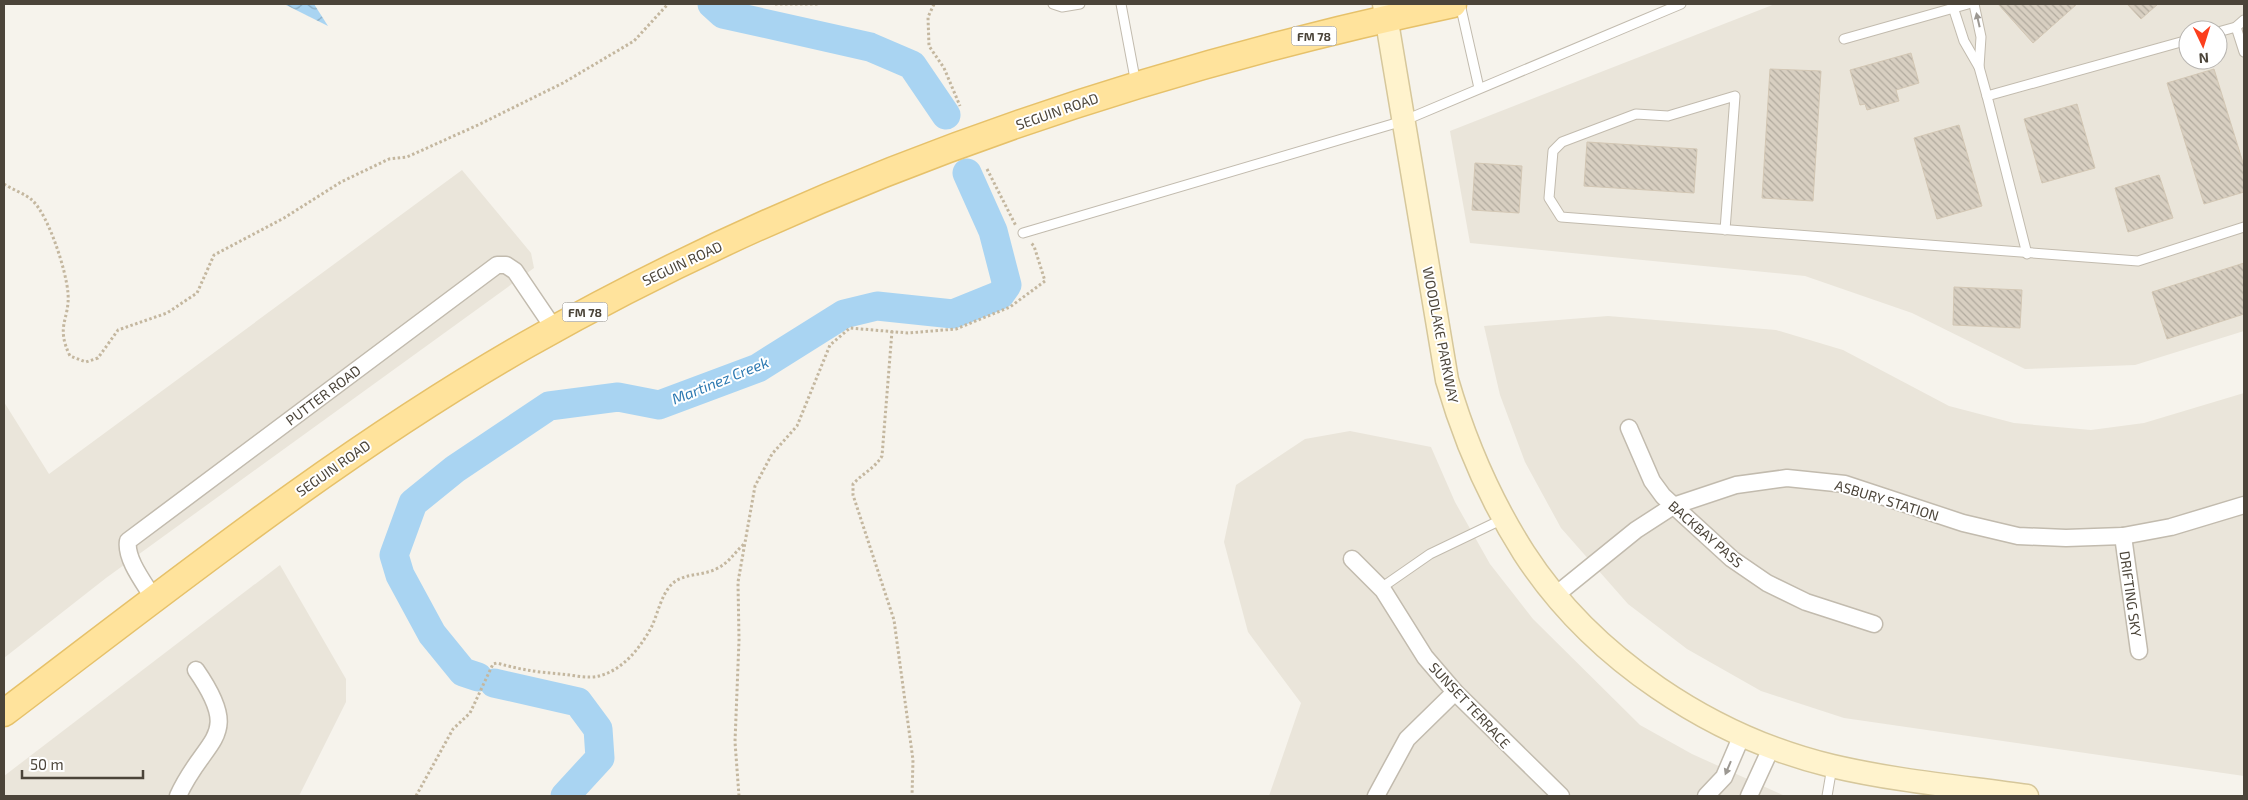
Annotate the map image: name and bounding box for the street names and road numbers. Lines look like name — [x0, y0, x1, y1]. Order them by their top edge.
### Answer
road number: FM 78 — [1292, 27, 1336, 46]
street label: SEGUIN ROAD — [1013, 89, 1101, 133]
street label: SEGUIN ROAD — [639, 237, 725, 289]
street label: WOODLAKE PARKWAY — [1419, 265, 1463, 405]
road number: FM 78 — [562, 302, 608, 322]
street label: PUTTER ROAD — [282, 361, 364, 429]
street label: SEGUIN ROAD — [293, 436, 373, 500]
street label: ASBURY STATION — [1833, 476, 1941, 524]
street label: BACKBAY PASS — [1665, 497, 1747, 571]
street label: DRIFTING SKY — [2117, 550, 2145, 638]
street label: SUNSET TERRACE — [1426, 659, 1514, 752]

